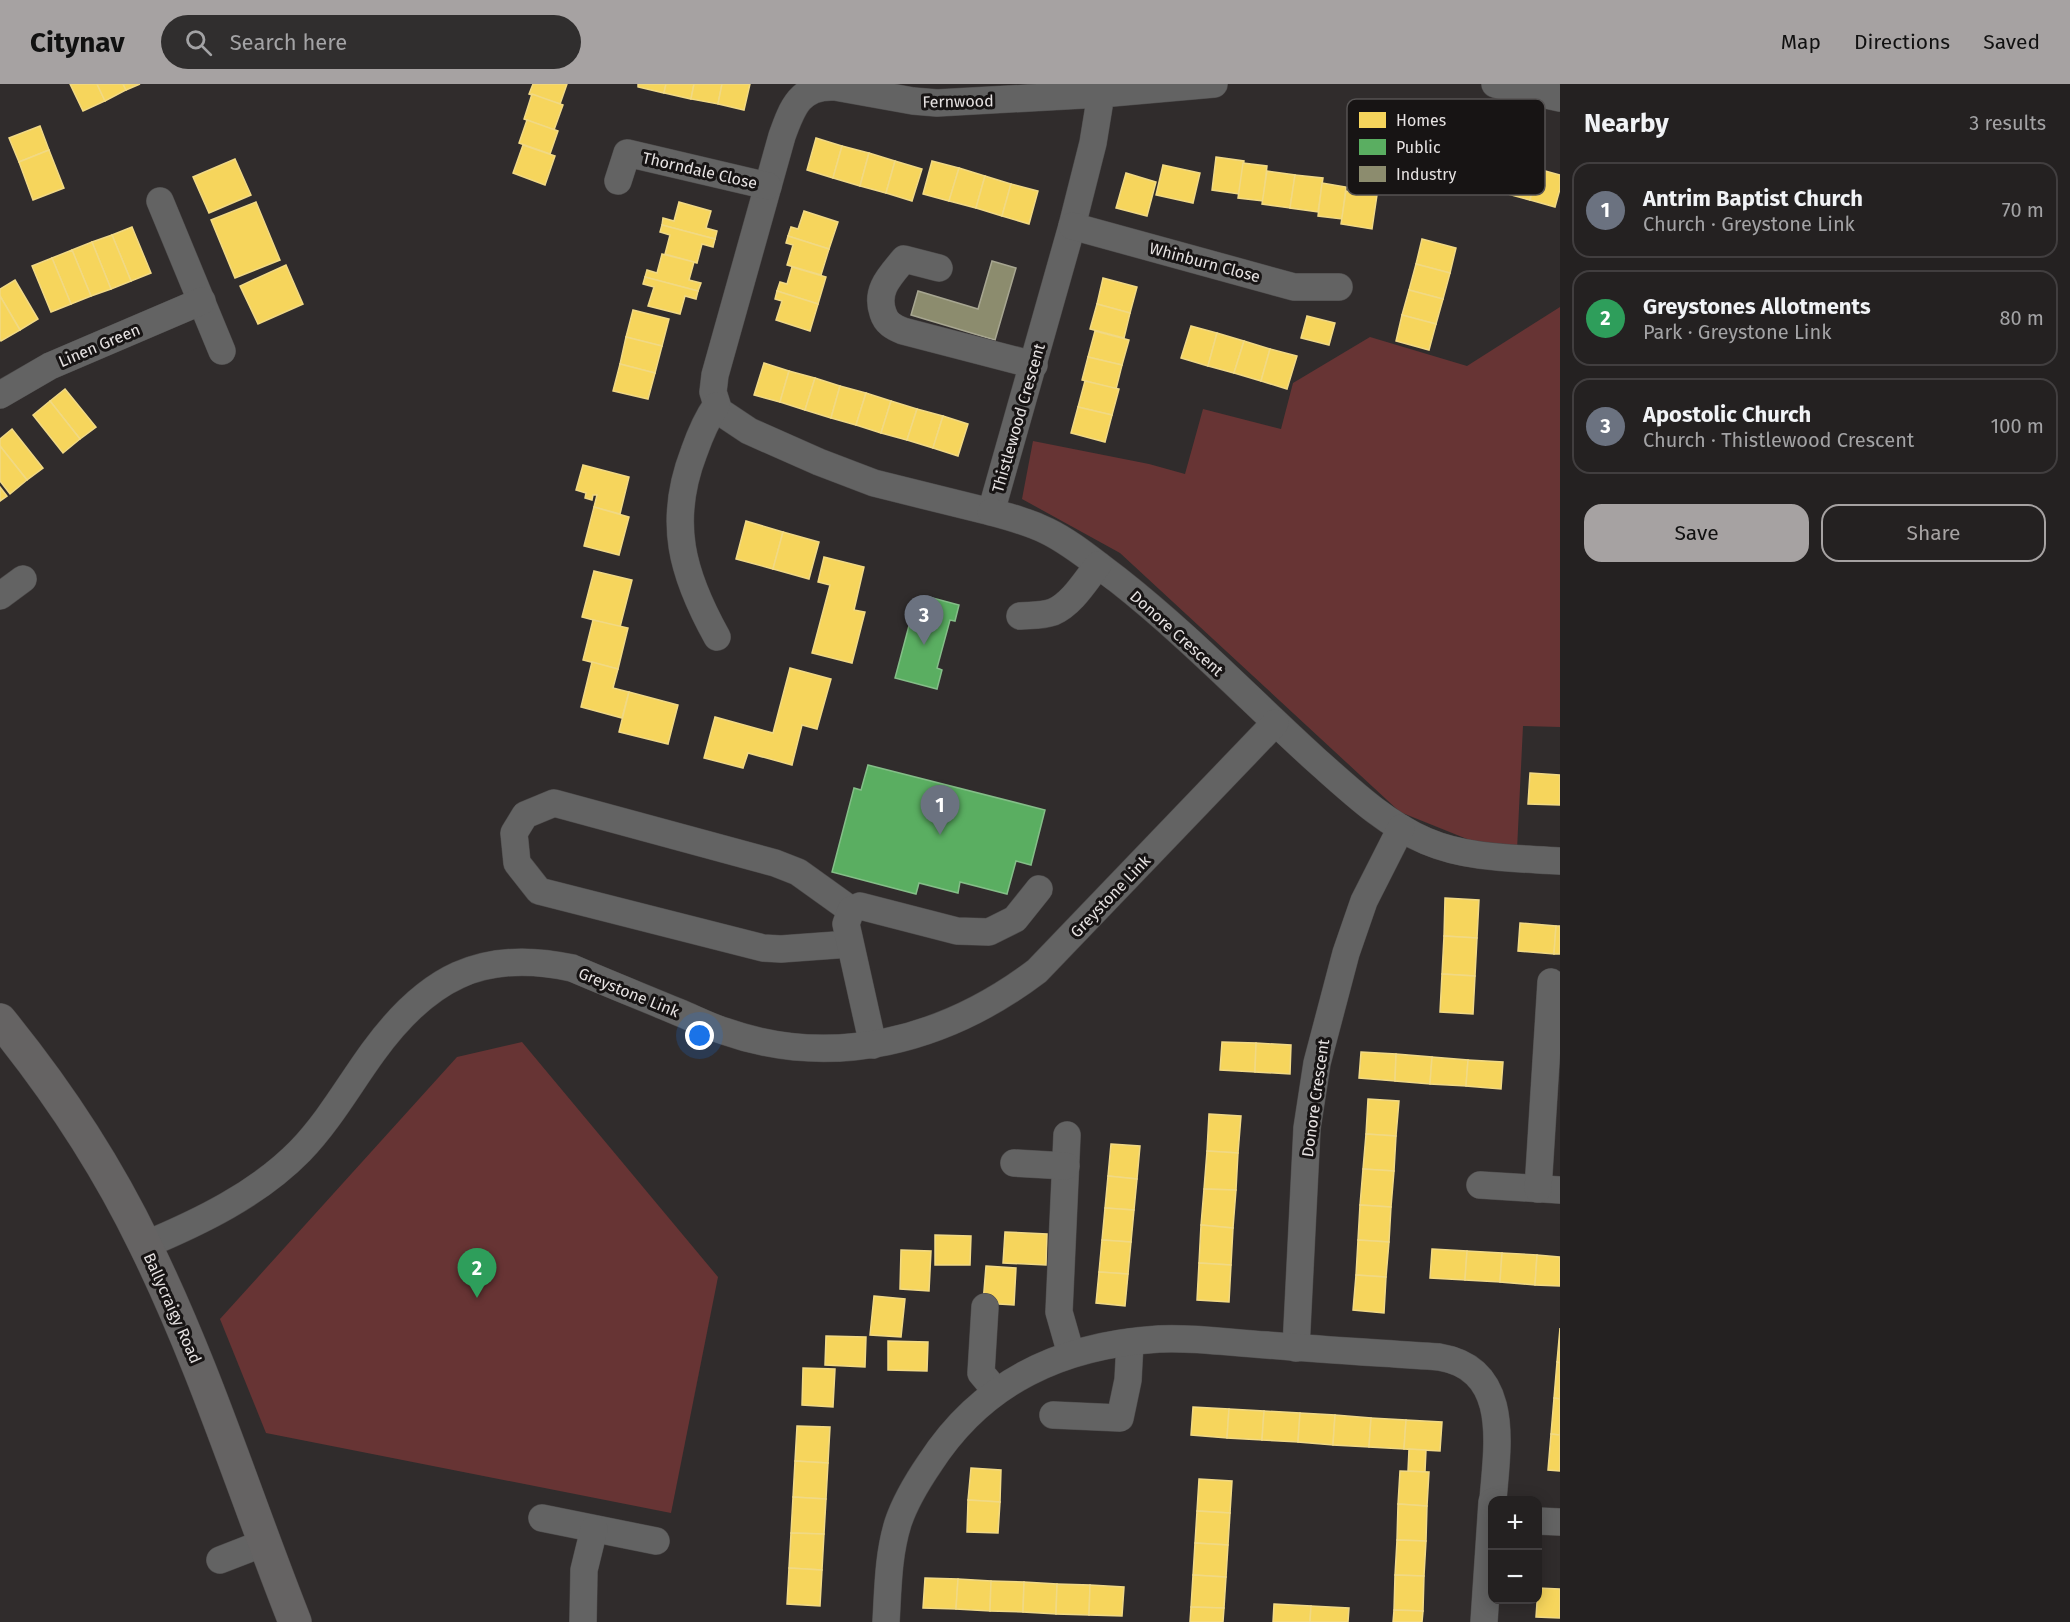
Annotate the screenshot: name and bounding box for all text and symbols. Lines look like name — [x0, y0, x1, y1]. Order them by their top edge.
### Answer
search box — [161, 15, 581, 69]
text: Citynav — [30, 26, 125, 59]
icon: search — [182, 26, 215, 59]
text: Search here — [230, 29, 347, 56]
text: Map — [1781, 29, 1821, 55]
text: Directions — [1854, 29, 1950, 55]
text: Saved — [1983, 29, 2040, 55]
street label: Fernwood — [922, 91, 994, 112]
legend — [1347, 99, 1545, 195]
text: Nearby — [1584, 108, 1669, 139]
text: Homes — [1396, 111, 1446, 130]
text: 3 results — [1969, 111, 2046, 135]
text: Public — [1396, 138, 1441, 157]
street label: Thorndale Close — [641, 148, 759, 193]
text: Industry — [1396, 165, 1456, 184]
text: Antrim Baptist Church — [1643, 185, 1863, 212]
text: 1 — [1601, 198, 1610, 222]
text: 70 m — [2002, 198, 2044, 222]
text: Church · Greystone Link — [1643, 212, 1855, 236]
street label: Whinburn Close — [1147, 239, 1262, 286]
text: Greystones Allotments — [1643, 293, 1871, 320]
text: 2 — [1600, 306, 1611, 330]
text: 80 m — [1999, 306, 2044, 330]
street label: Linen Green — [56, 320, 143, 371]
text: Park · Greystone Link — [1643, 320, 1831, 344]
street label: Thistlewood Crescent — [988, 341, 1049, 495]
text: Apostolic Church — [1643, 401, 1811, 428]
text: 3 — [1600, 414, 1611, 438]
text: 100 m — [1991, 414, 2044, 438]
text: Church · Thistlewood Crescent — [1643, 428, 1914, 452]
button: Save — [1584, 504, 1809, 562]
button: Share — [1821, 504, 2046, 562]
street label: Donore Crescent — [1126, 587, 1227, 680]
pin: 3 — [904, 596, 944, 645]
pin: 1 — [920, 786, 960, 835]
street label: Greystone Link — [1066, 851, 1155, 941]
street label: Greystone Link — [576, 964, 683, 1022]
your location — [685, 1021, 714, 1050]
street label: Donore Crescent — [1298, 1038, 1333, 1158]
pin: 2 — [458, 1248, 496, 1298]
street label: Ballycraigy Road — [140, 1250, 205, 1366]
map controls — [1488, 1496, 1542, 1604]
button: + — [1488, 1496, 1542, 1550]
button: − — [1488, 1550, 1542, 1604]

